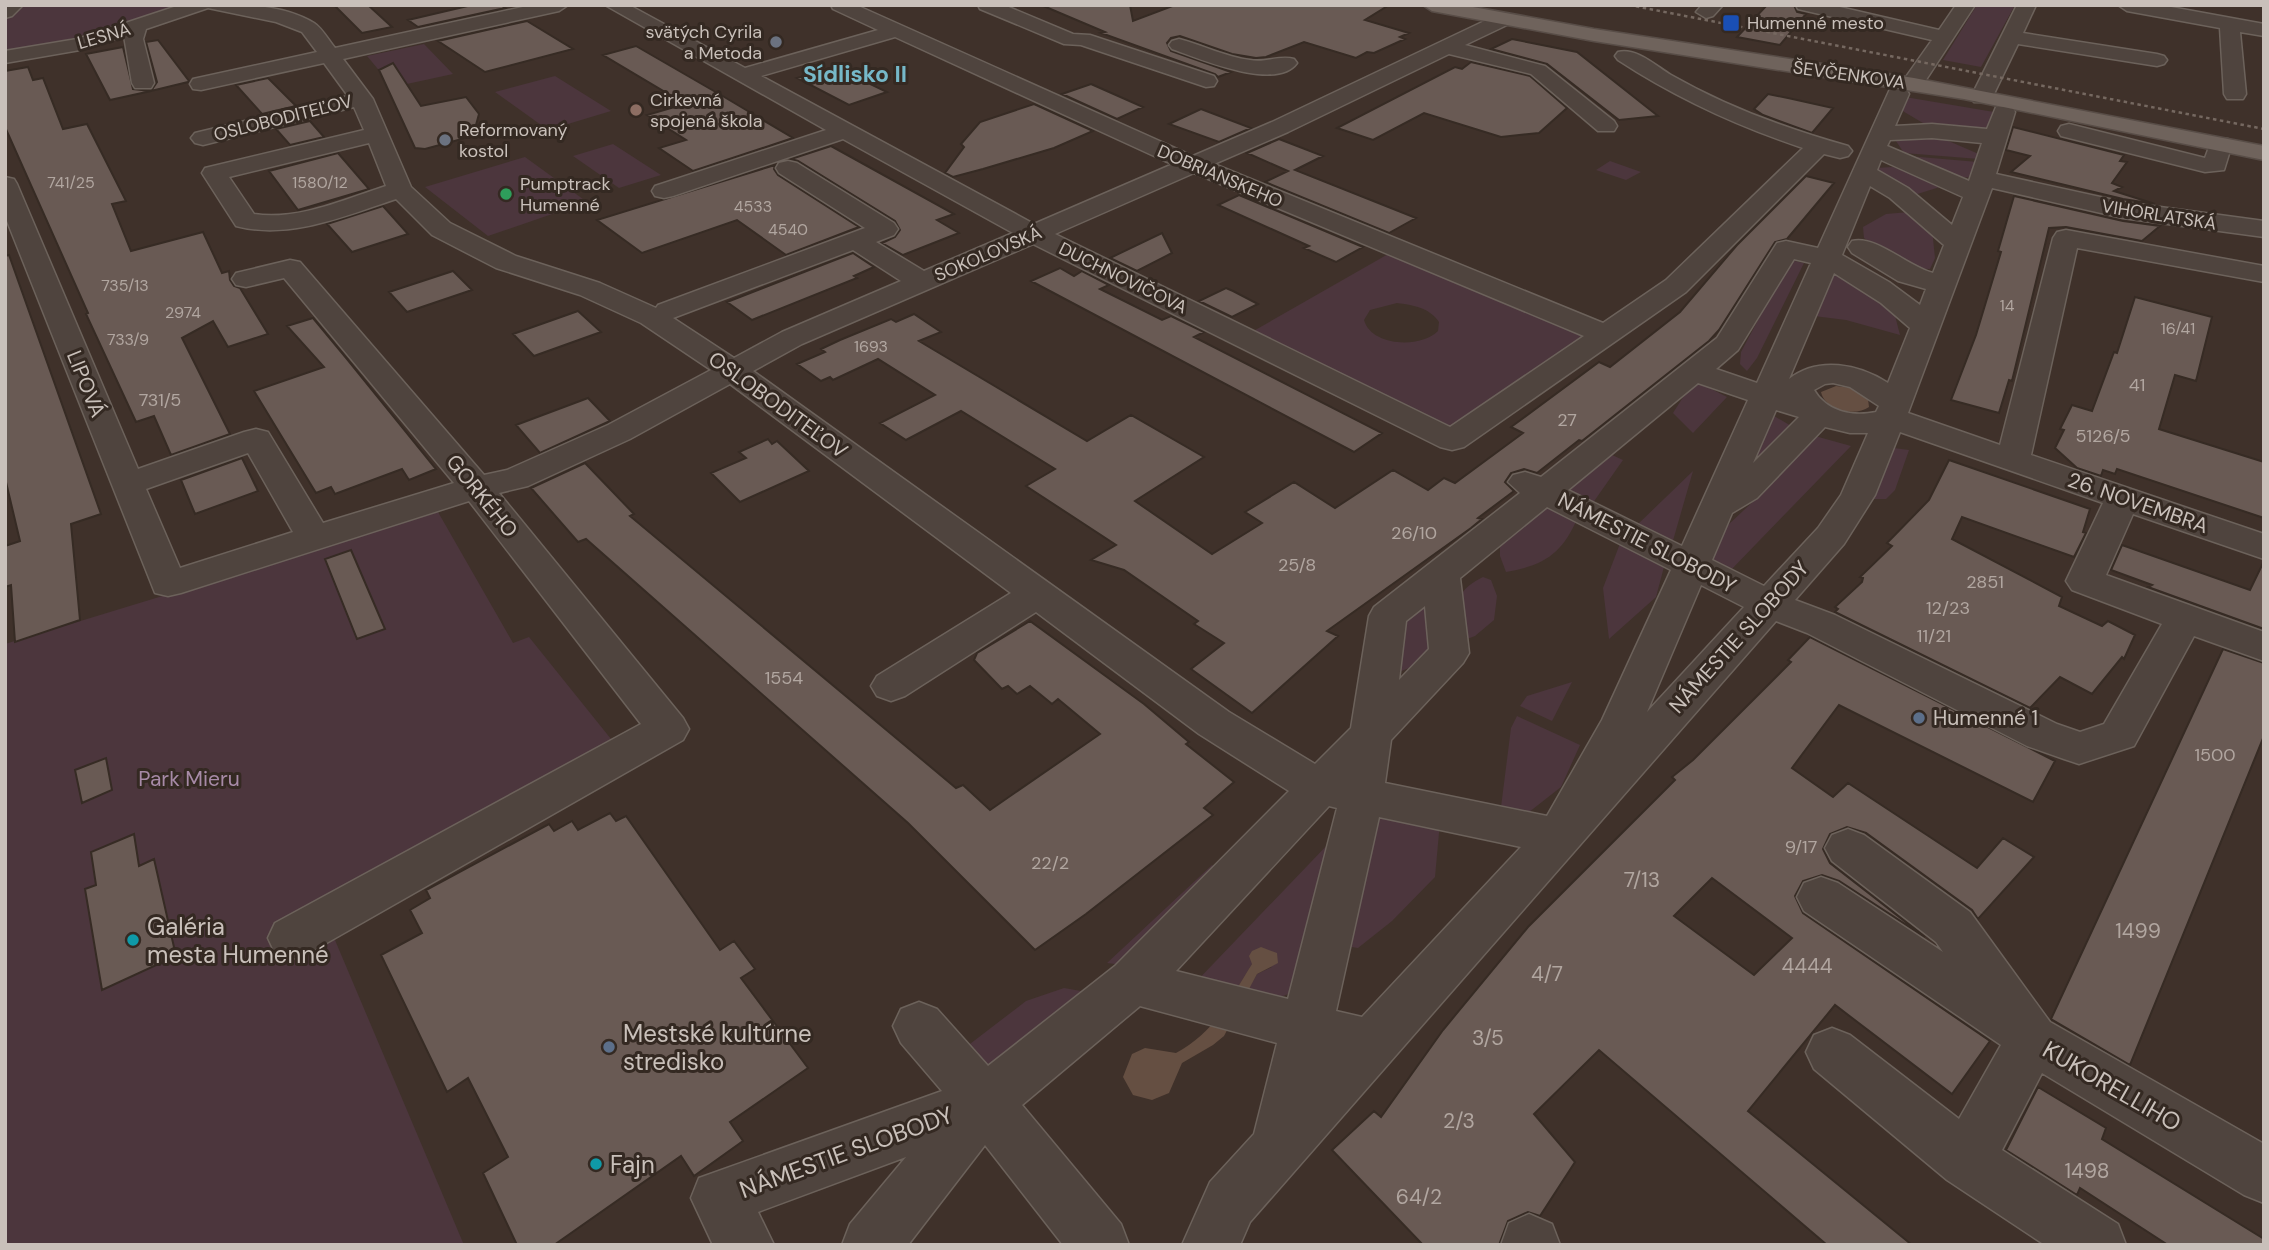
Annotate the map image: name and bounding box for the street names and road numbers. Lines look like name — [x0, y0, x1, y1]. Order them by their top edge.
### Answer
street label: LESNÁ — [74, 17, 134, 55]
street label: ŠEVČENKOVA — [1791, 55, 1907, 95]
street label: OSLOBODITEĽOV — [211, 89, 355, 147]
street label: DOBRIANSKEHO — [1154, 139, 1286, 213]
street label: VIHORLATSKÁ — [2100, 194, 2218, 236]
street label: SOKOLOVSKÁ — [931, 221, 1045, 287]
street label: DUCHNOVIČOVA — [1055, 237, 1191, 320]
street label: OSLOBODITEĽOV — [703, 345, 853, 465]
street label: LIPOVÁ — [60, 346, 112, 422]
street label: GORKÉHO — [440, 449, 524, 543]
street label: 26. NOVEMBRA — [2064, 466, 2212, 540]
street label: NÁMESTIE SLOBODY — [1553, 486, 1741, 600]
street label: NÁMESTIE SLOBODY — [1663, 555, 1815, 719]
street label: KUKORELLIHO — [2037, 1034, 2187, 1138]
street label: NÁMESTIE SLOBODY — [735, 1099, 957, 1205]

